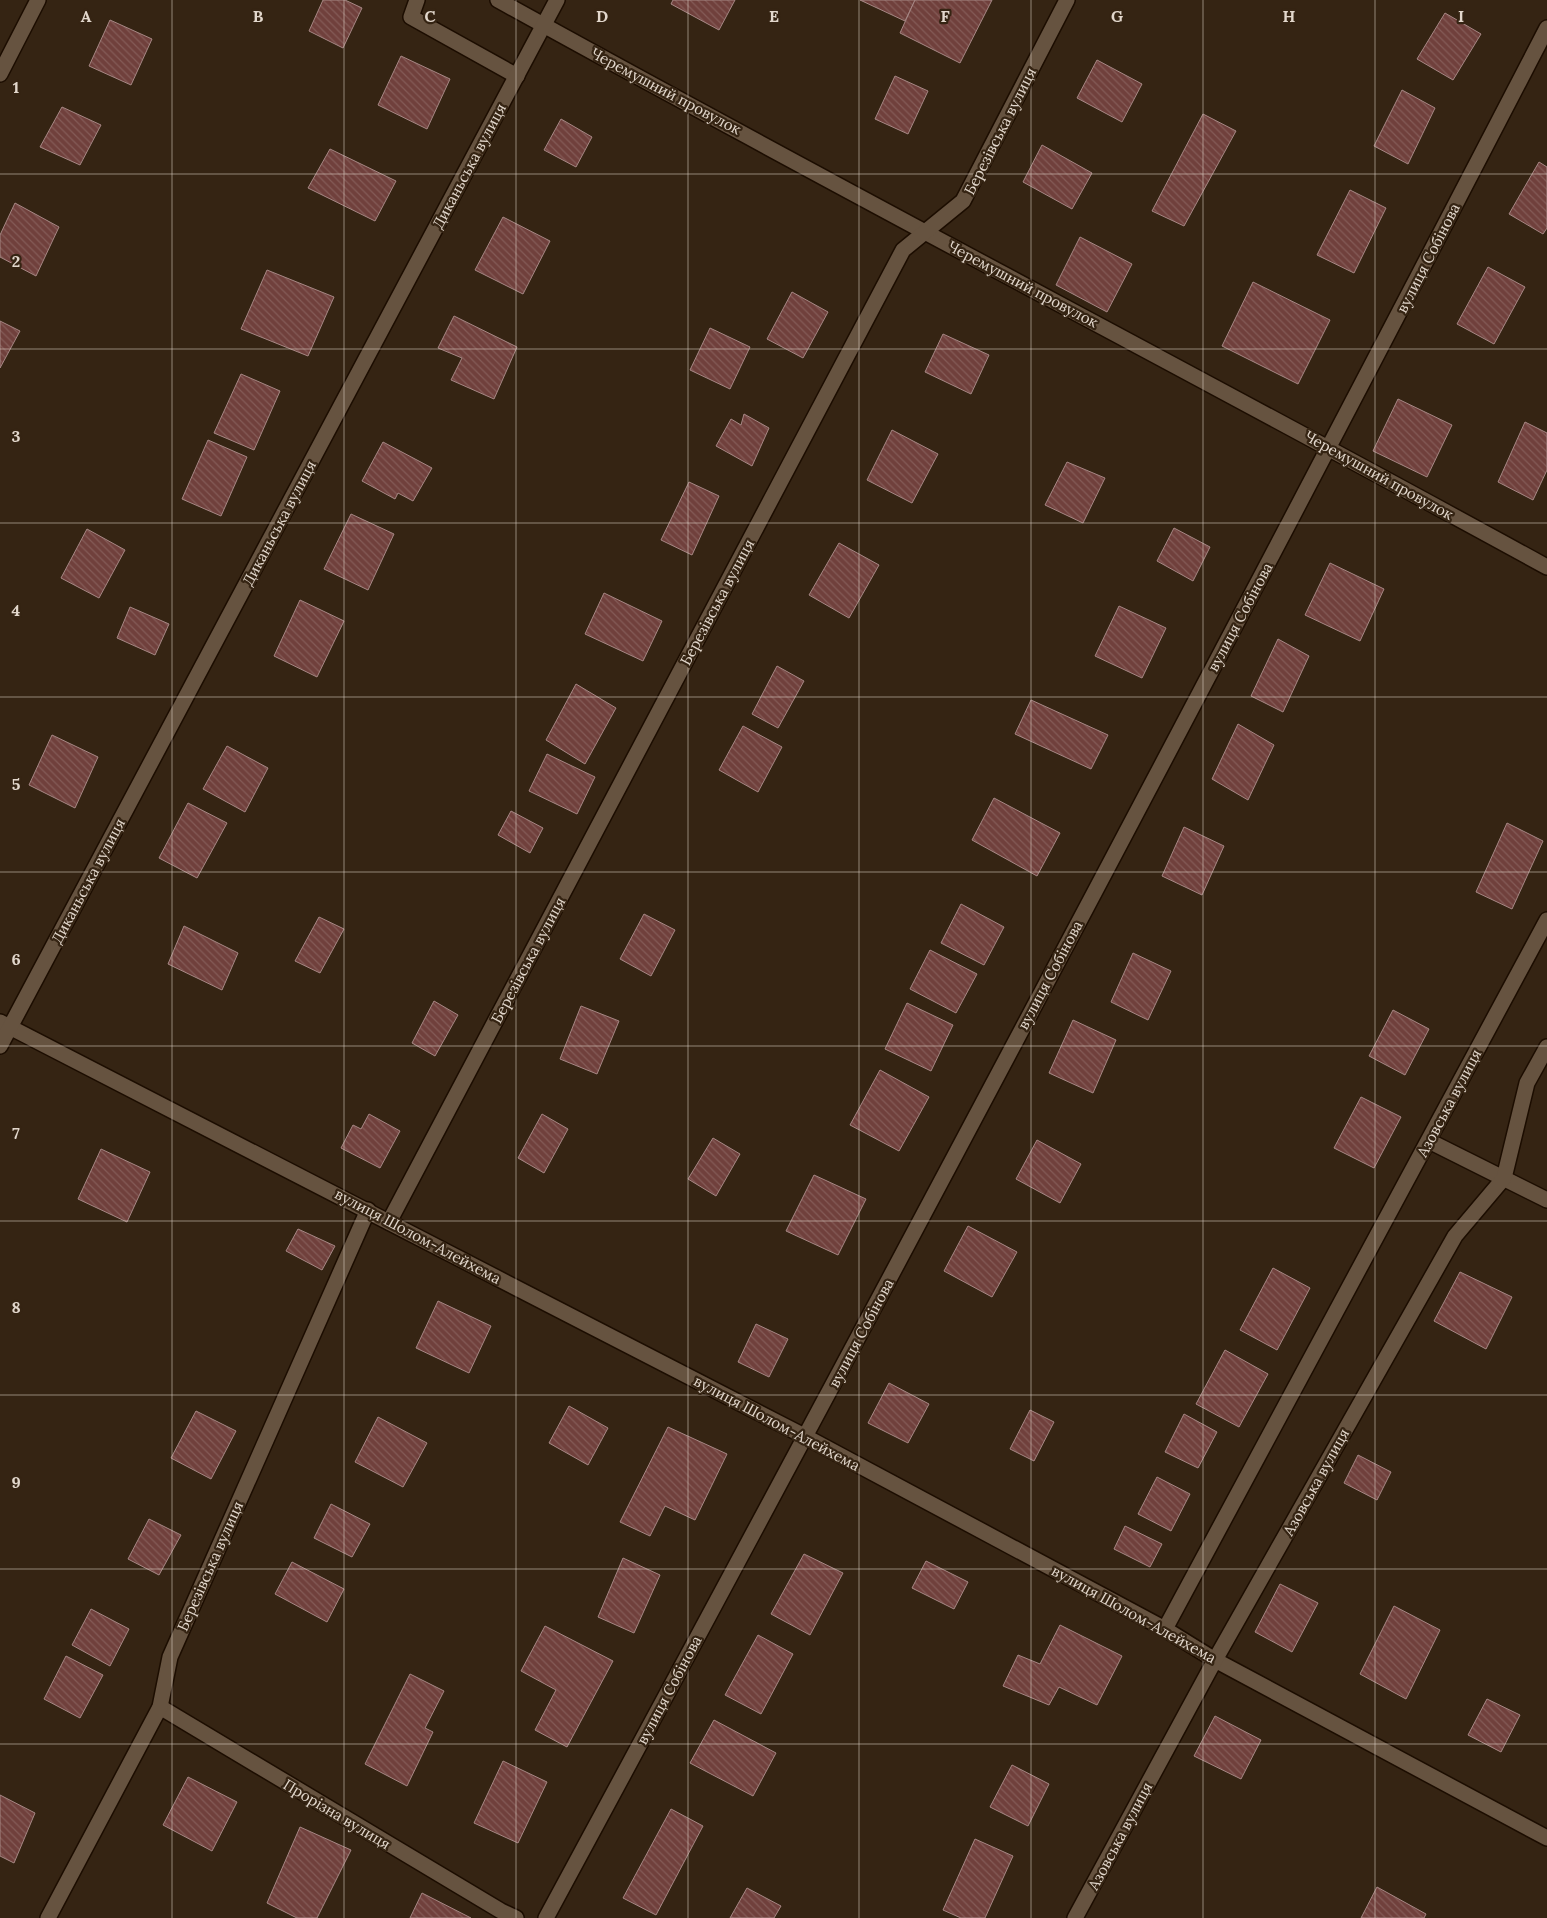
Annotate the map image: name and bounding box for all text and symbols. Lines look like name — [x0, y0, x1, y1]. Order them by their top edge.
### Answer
text: A — [81, 6, 92, 26]
text: B — [253, 6, 264, 26]
text: C — [424, 6, 436, 26]
text: D — [596, 6, 608, 26]
text: E — [769, 6, 779, 26]
text: F — [940, 6, 950, 26]
text: G — [1111, 6, 1123, 26]
text: H — [1283, 6, 1296, 26]
text: I — [1458, 6, 1464, 26]
street label: Черемушний провулок — [588, 43, 744, 139]
street label: Березівська вулиця — [960, 64, 1040, 198]
text: 1 — [13, 77, 19, 97]
street label: Диканьська вулиця — [428, 100, 510, 232]
street label: вулиця Собінова — [1392, 200, 1464, 316]
street label: Черемушний провулок — [945, 236, 1101, 332]
text: 2 — [12, 251, 20, 271]
text: 3 — [12, 426, 21, 446]
street label: Черемушний провулок — [1301, 426, 1457, 524]
street label: Диканьська вулиця — [238, 457, 320, 589]
street label: Березівська вулиця — [676, 536, 758, 668]
street label: вулиця Собінова — [1203, 559, 1277, 675]
text: 4 — [12, 600, 21, 620]
text: 5 — [12, 774, 21, 794]
street label: Диканьська вулиця — [47, 815, 129, 947]
street label: Березівська вулиця — [487, 894, 569, 1026]
street label: вулиця Собінова — [1013, 917, 1087, 1033]
text: 6 — [11, 949, 21, 969]
street label: Азовська вулиця — [1412, 1046, 1485, 1161]
text: 7 — [12, 1123, 20, 1143]
street label: вулиця Шолом-Алейхема — [332, 1184, 504, 1288]
street label: вулиця Собінова — [824, 1275, 898, 1391]
text: 8 — [11, 1297, 21, 1317]
street label: вулиця Шолом-Алейхема — [691, 1371, 863, 1475]
street label: Азовська вулиця — [1278, 1425, 1353, 1540]
text: 9 — [11, 1472, 21, 1492]
street label: Березівська вулиця — [173, 1498, 247, 1634]
street label: вулиця Шолом-Алейхема — [1048, 1561, 1220, 1667]
street label: вулиця Собінова — [632, 1632, 706, 1748]
street label: Прорізна вулиця — [280, 1775, 394, 1853]
street label: Азовська вулиця — [1083, 1779, 1156, 1894]

